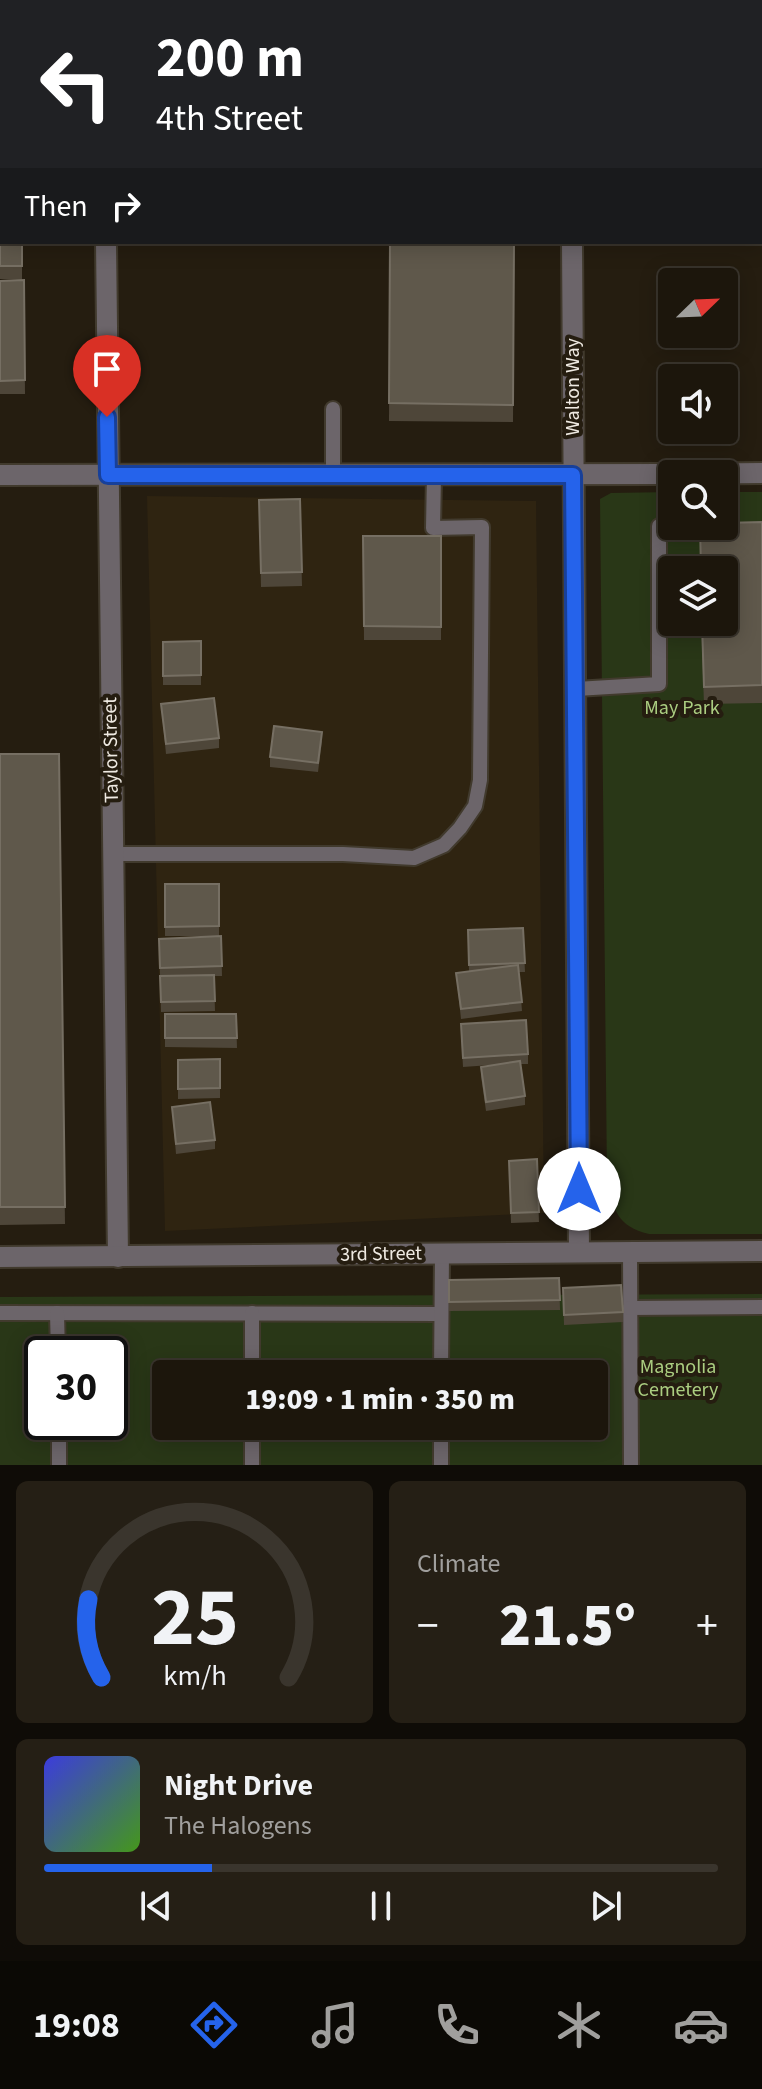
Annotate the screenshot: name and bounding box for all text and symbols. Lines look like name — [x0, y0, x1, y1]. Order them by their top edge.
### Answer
text: 200 m — [156, 19, 304, 98]
icon: left — [24, 32, 128, 136]
text: 4th Street — [156, 93, 303, 144]
icon: right — [104, 184, 148, 228]
text: Then — [24, 185, 88, 228]
north arrow — [658, 268, 738, 348]
map controls — [658, 268, 738, 636]
pin — [73, 335, 141, 417]
street label: Walton Way — [559, 338, 587, 436]
icon: arrive — [85, 347, 129, 391]
button: sound — [658, 364, 738, 444]
button: search — [658, 460, 738, 540]
button: layers — [658, 556, 738, 636]
park label: May Park — [644, 694, 720, 722]
street label: Taylor Street — [96, 697, 126, 803]
position arrow — [537, 1147, 621, 1231]
street label: 3rd Street — [340, 1239, 422, 1269]
speed limit sign: 30 — [24, 1336, 128, 1440]
park label: Magnolia Cemetery — [638, 1353, 719, 1404]
text: 19:09 · 1 min · 350 m — [245, 1378, 515, 1421]
text: Climate — [417, 1545, 501, 1582]
text: 25 — [151, 1559, 238, 1677]
text: 21.5° — [499, 1584, 636, 1669]
text: − — [417, 1595, 439, 1658]
text: + — [696, 1595, 718, 1658]
text: km/h — [163, 1656, 226, 1696]
text: Night Drive — [164, 1764, 313, 1807]
text: The Halogens — [164, 1807, 312, 1844]
icon: previous — [134, 1884, 178, 1928]
icon: pause — [359, 1884, 403, 1928]
icon: next — [584, 1884, 628, 1928]
icon: directions — [186, 1997, 242, 2053]
icon: music — [307, 1997, 363, 2053]
icon: phone — [429, 1997, 485, 2053]
icon: climate — [551, 1997, 607, 2053]
icon: car — [673, 1997, 729, 2053]
text: 19:08 — [33, 2000, 120, 2051]

